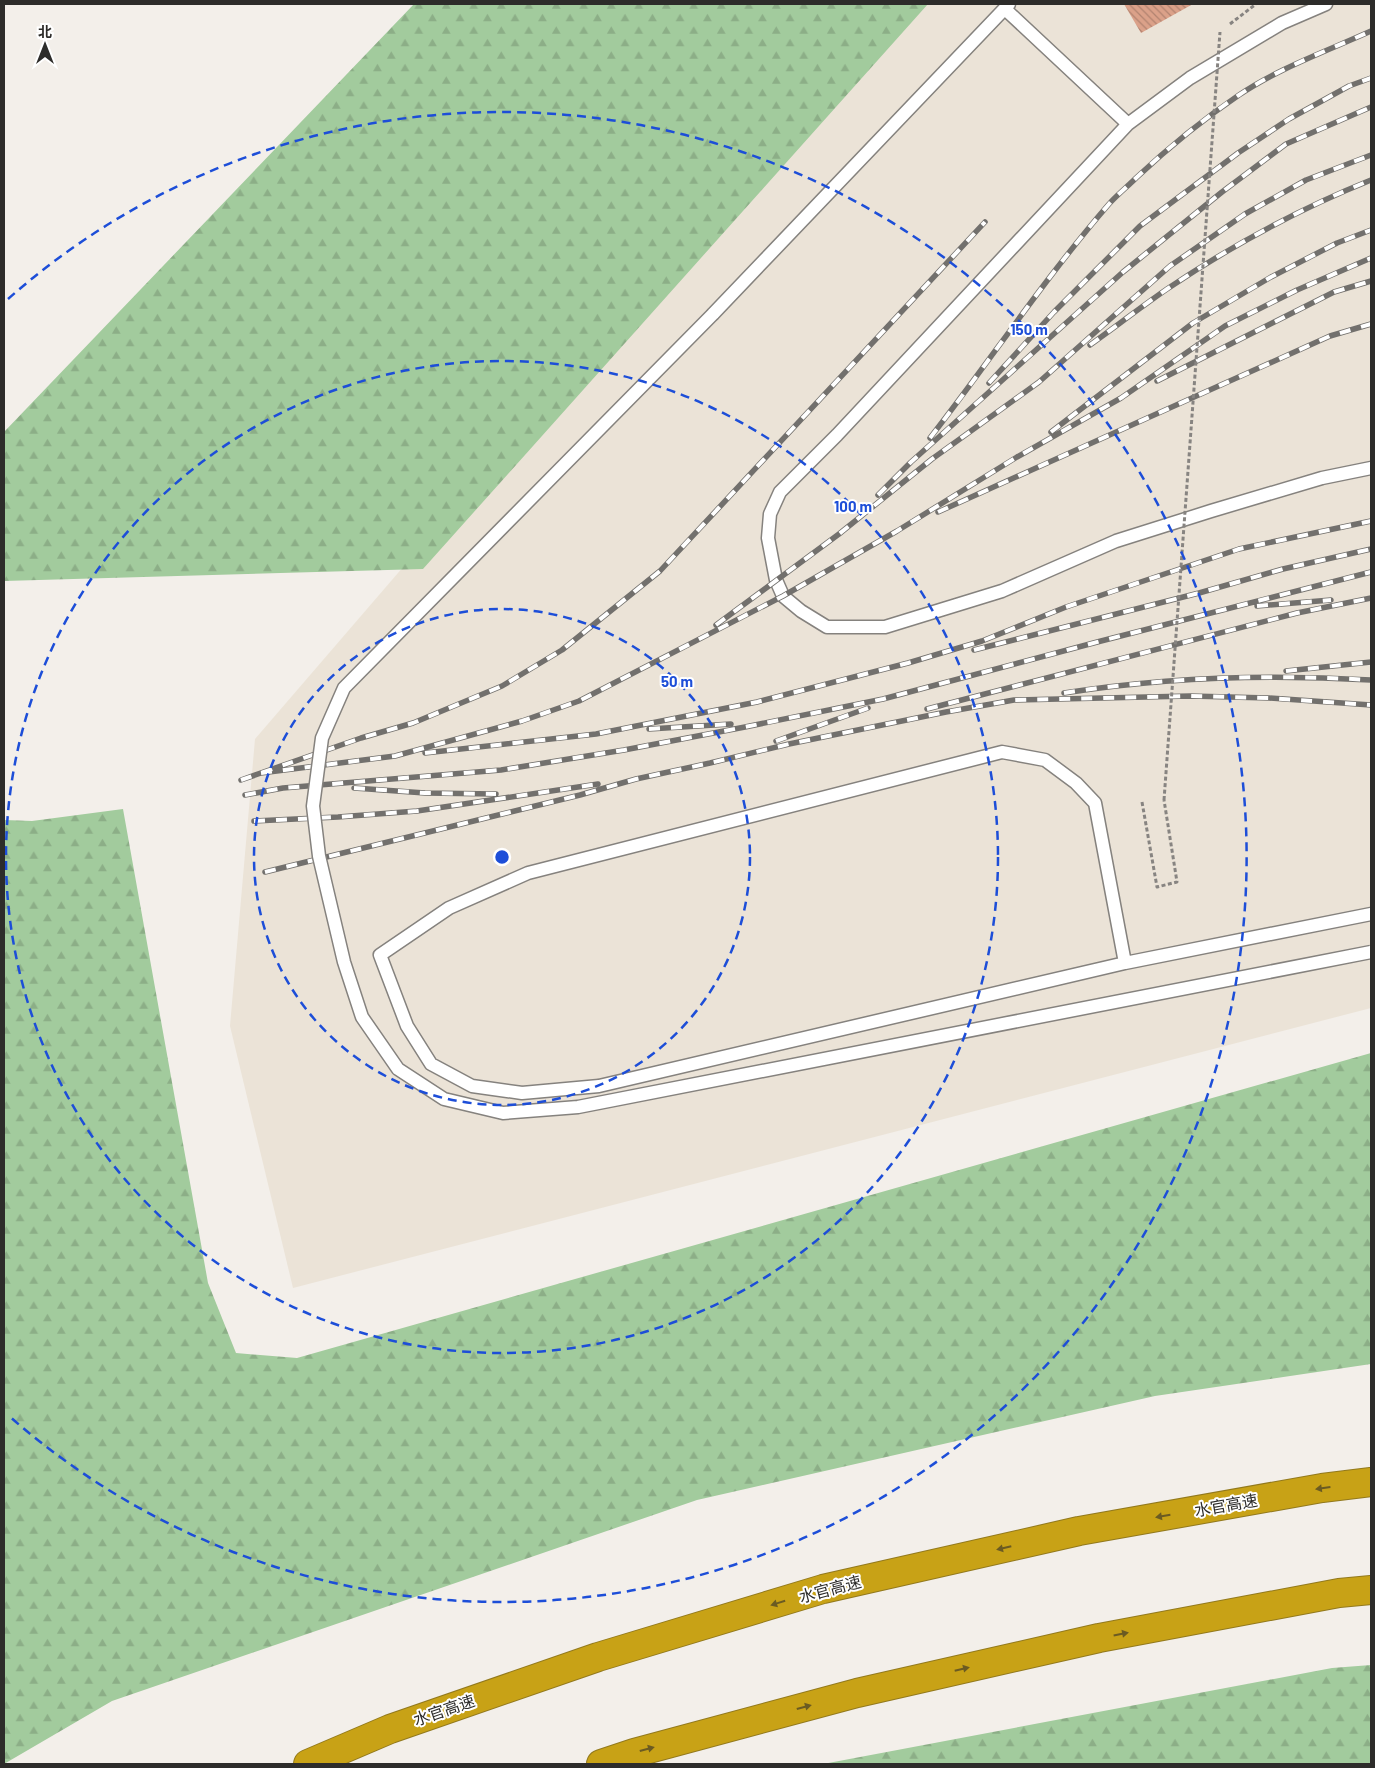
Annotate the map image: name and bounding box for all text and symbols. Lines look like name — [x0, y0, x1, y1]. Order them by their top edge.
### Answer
north arrow — [20, 20, 70, 70]
text: 北 — [38, 23, 52, 40]
text: 150 m — [1010, 320, 1048, 338]
text: 100 m — [834, 497, 872, 515]
text: 50 m — [661, 672, 693, 690]
centre of rings — [493, 848, 511, 866]
one-way arrow — [1315, 1484, 1331, 1492]
street label: 水官高速 — [1193, 1490, 1259, 1519]
one-way arrow — [1154, 1513, 1170, 1521]
one-way arrow — [996, 1544, 1011, 1552]
street label: 水官高速 — [796, 1571, 863, 1606]
one-way arrow — [770, 1600, 785, 1608]
one-way arrow — [1113, 1630, 1128, 1638]
one-way arrow — [954, 1665, 969, 1673]
street label: 水官高速 — [410, 1690, 477, 1729]
one-way arrow — [796, 1703, 812, 1711]
one-way arrow — [639, 1745, 654, 1753]

